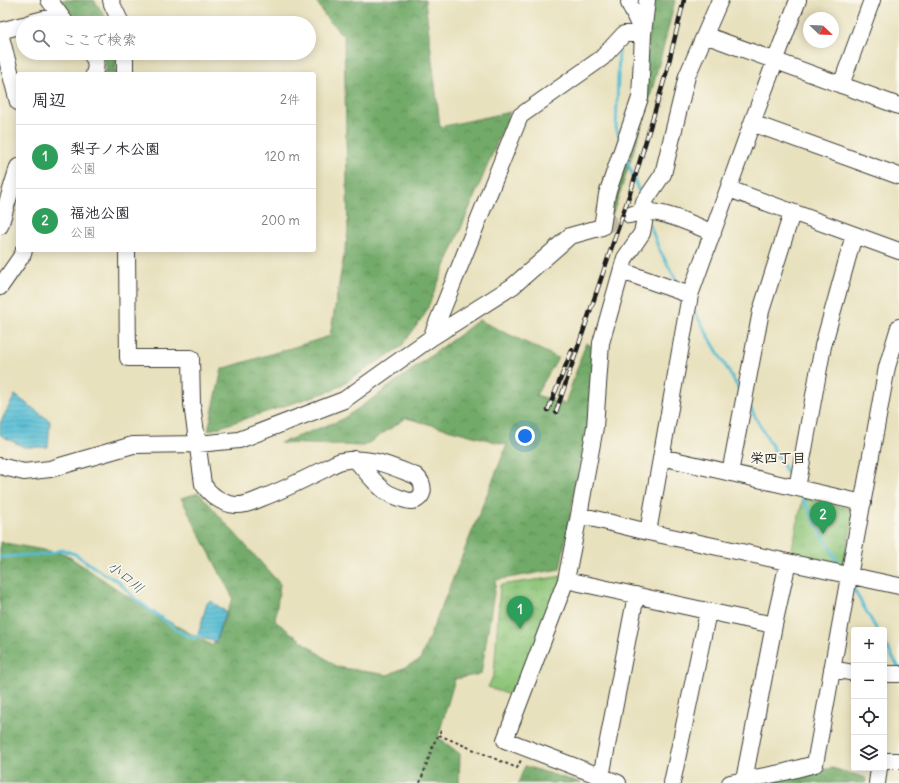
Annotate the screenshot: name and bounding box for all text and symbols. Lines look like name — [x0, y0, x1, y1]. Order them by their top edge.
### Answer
north arrow — [803, 12, 839, 48]
search box — [16, 16, 316, 60]
icon: search — [30, 27, 52, 49]
text: ここで検索 — [62, 30, 137, 49]
text: 周辺 — [32, 89, 66, 111]
text: 2件 — [280, 91, 300, 108]
text: 梨子ノ木公園 — [70, 139, 160, 158]
text: 1 — [42, 148, 48, 165]
text: 120 m — [265, 148, 300, 165]
text: 公園 — [70, 160, 96, 177]
text: 福池公園 — [70, 203, 130, 222]
text: 2 — [41, 212, 49, 229]
text: 200 m — [261, 212, 300, 229]
text: 公園 — [70, 224, 96, 241]
your location — [515, 426, 535, 446]
district label: 栄四丁目 — [750, 449, 806, 467]
pin: 2 — [810, 501, 836, 534]
water label: 小口川 — [104, 557, 148, 597]
pin: 1 — [507, 596, 533, 629]
map controls — [851, 627, 887, 771]
button: + — [851, 627, 887, 663]
button: − — [851, 663, 887, 699]
button: locate — [851, 699, 887, 735]
button: layers — [851, 735, 887, 771]

